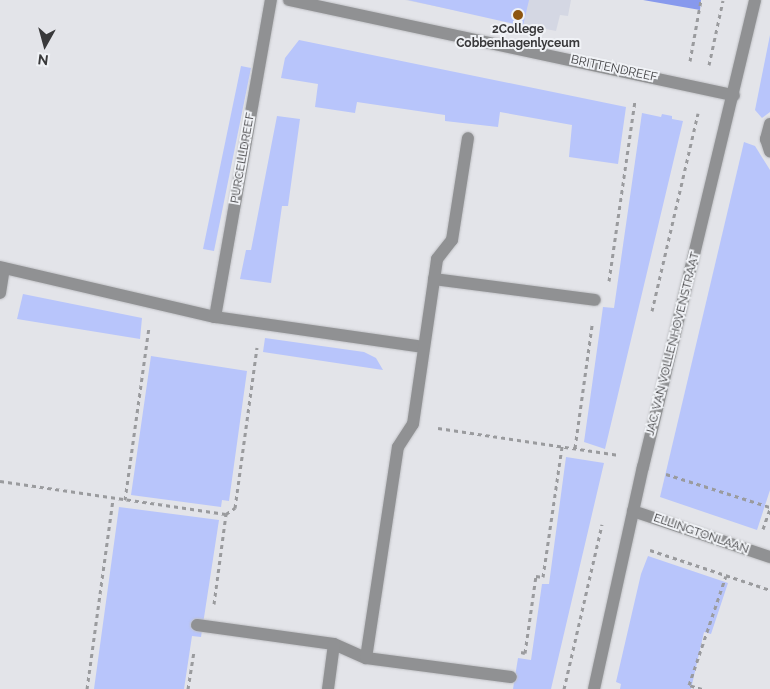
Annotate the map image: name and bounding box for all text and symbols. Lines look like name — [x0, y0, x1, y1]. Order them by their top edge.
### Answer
marker: 2College Cobbenhagenlyceum — [512, 9, 524, 21]
north arrow — [20, 20, 70, 70]
place label: 2College Cobbenhagenlyceum — [456, 23, 580, 51]
text: N — [37, 51, 49, 68]
street label: BRITTENDREEF — [569, 53, 659, 85]
street label: PURCELLDREEF — [228, 111, 258, 205]
street label: JAC. VAN VOLLENHOVENSTRAAT — [643, 250, 703, 438]
street label: ELLINGTONLAAN — [651, 511, 751, 557]

